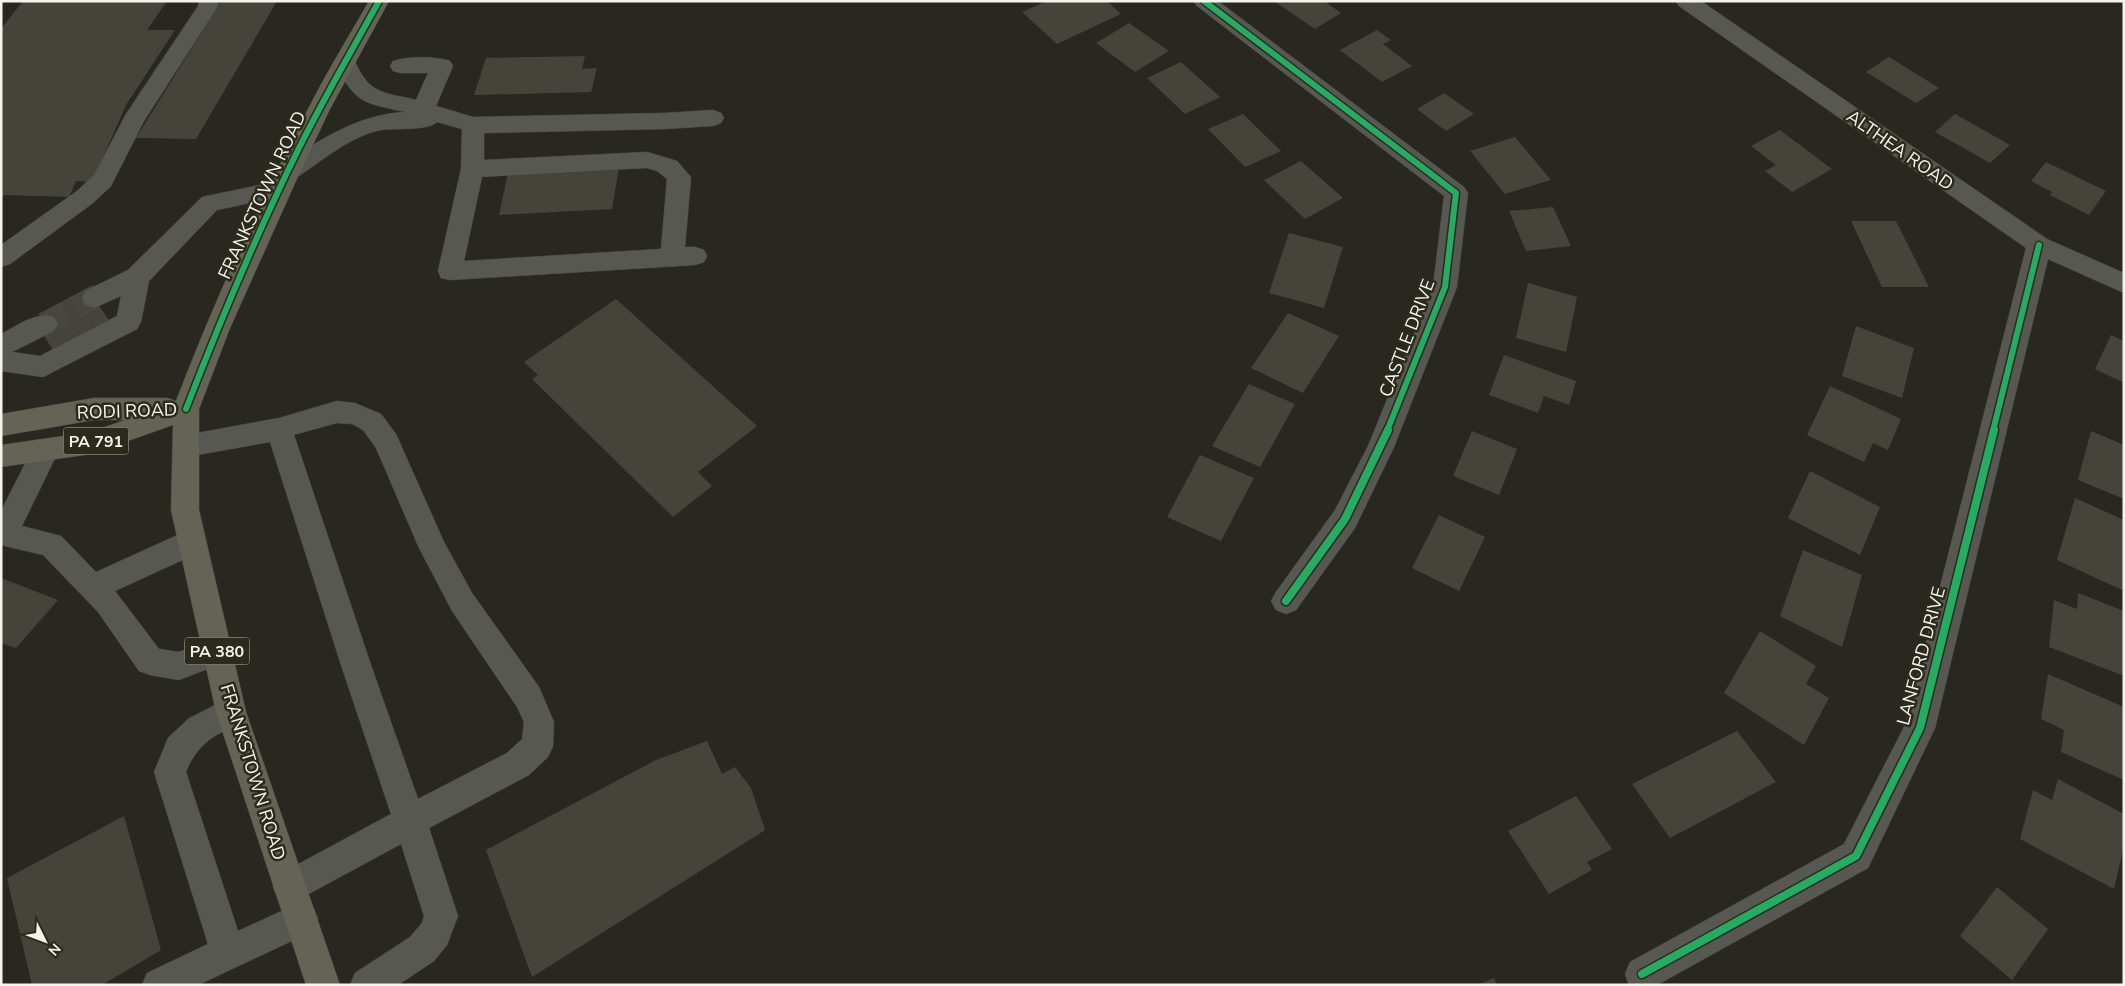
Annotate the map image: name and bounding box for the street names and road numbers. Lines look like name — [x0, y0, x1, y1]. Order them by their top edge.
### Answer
street label: ALTHEA ROAD — [1842, 104, 1958, 196]
street label: FRANKSTOWN ROAD — [212, 107, 312, 283]
street label: CASTLE DRIVE — [1374, 276, 1440, 400]
street label: RODI ROAD — [76, 397, 178, 425]
road number: PA 791 — [64, 428, 128, 454]
street label: LANFORD DRIVE — [1891, 584, 1951, 728]
road number: PA 380 — [184, 637, 250, 664]
street label: FRANKSTOWN ROAD — [215, 681, 291, 863]

